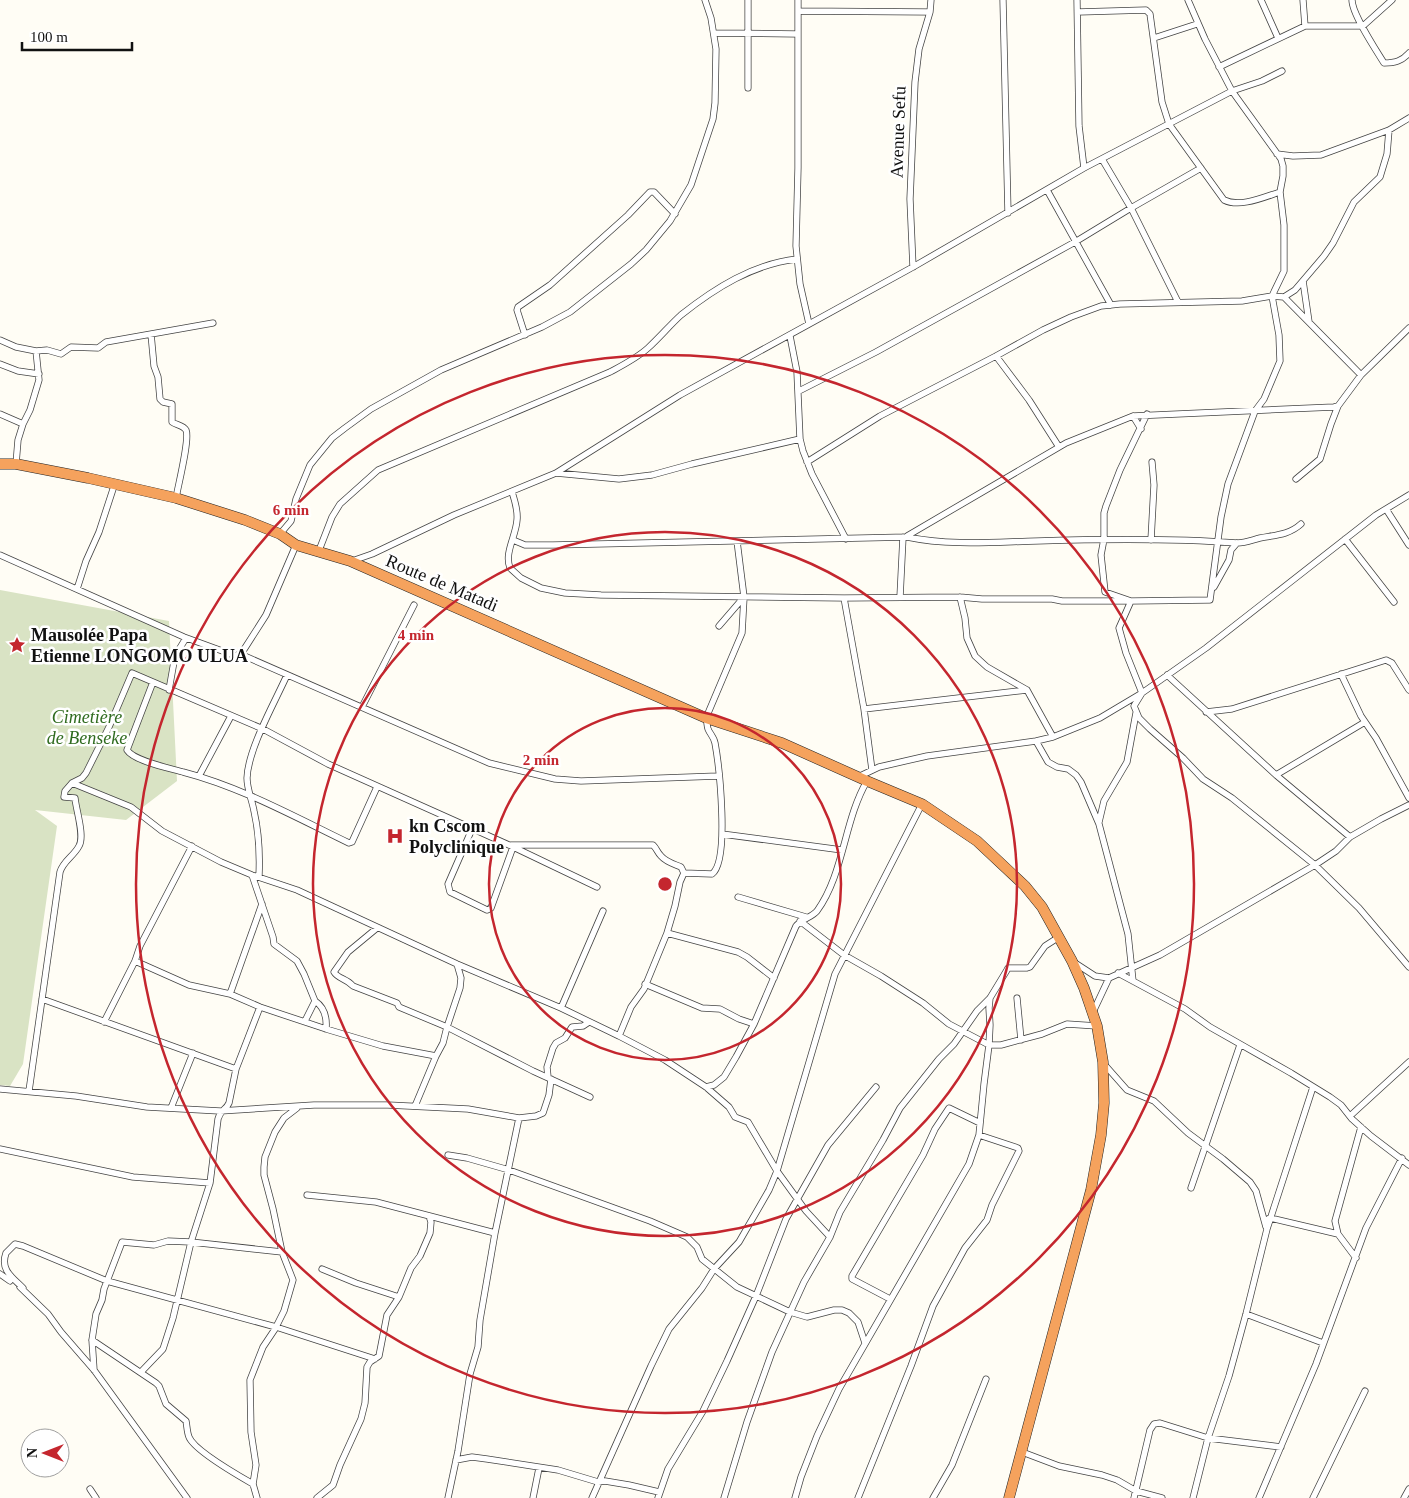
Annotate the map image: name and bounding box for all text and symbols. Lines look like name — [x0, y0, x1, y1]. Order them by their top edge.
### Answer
scale bar — [22, 20, 132, 52]
text: 100 m — [30, 29, 68, 45]
street label: Avenue Sefu — [886, 86, 910, 178]
text: 6 min — [273, 502, 310, 518]
street label: Route de Matadi — [383, 550, 501, 616]
place label: Mausolée Papa Etienne LONGOMO ULUA — [31, 625, 248, 666]
text: 4 min — [398, 627, 435, 643]
place icon: Mausolée Papa Etienne LONGOMO ULUA — [7, 635, 27, 655]
park label: Cimetière de Benseke — [47, 707, 127, 748]
text: 2 min — [523, 752, 560, 768]
place label: kn Cscom Polyclinique — [409, 816, 504, 857]
hospital icon: kn Cscom Polyclinique — [385, 826, 405, 846]
centre of rings — [656, 875, 674, 893]
north arrow — [20, 1428, 70, 1478]
text: N — [25, 1448, 40, 1458]

